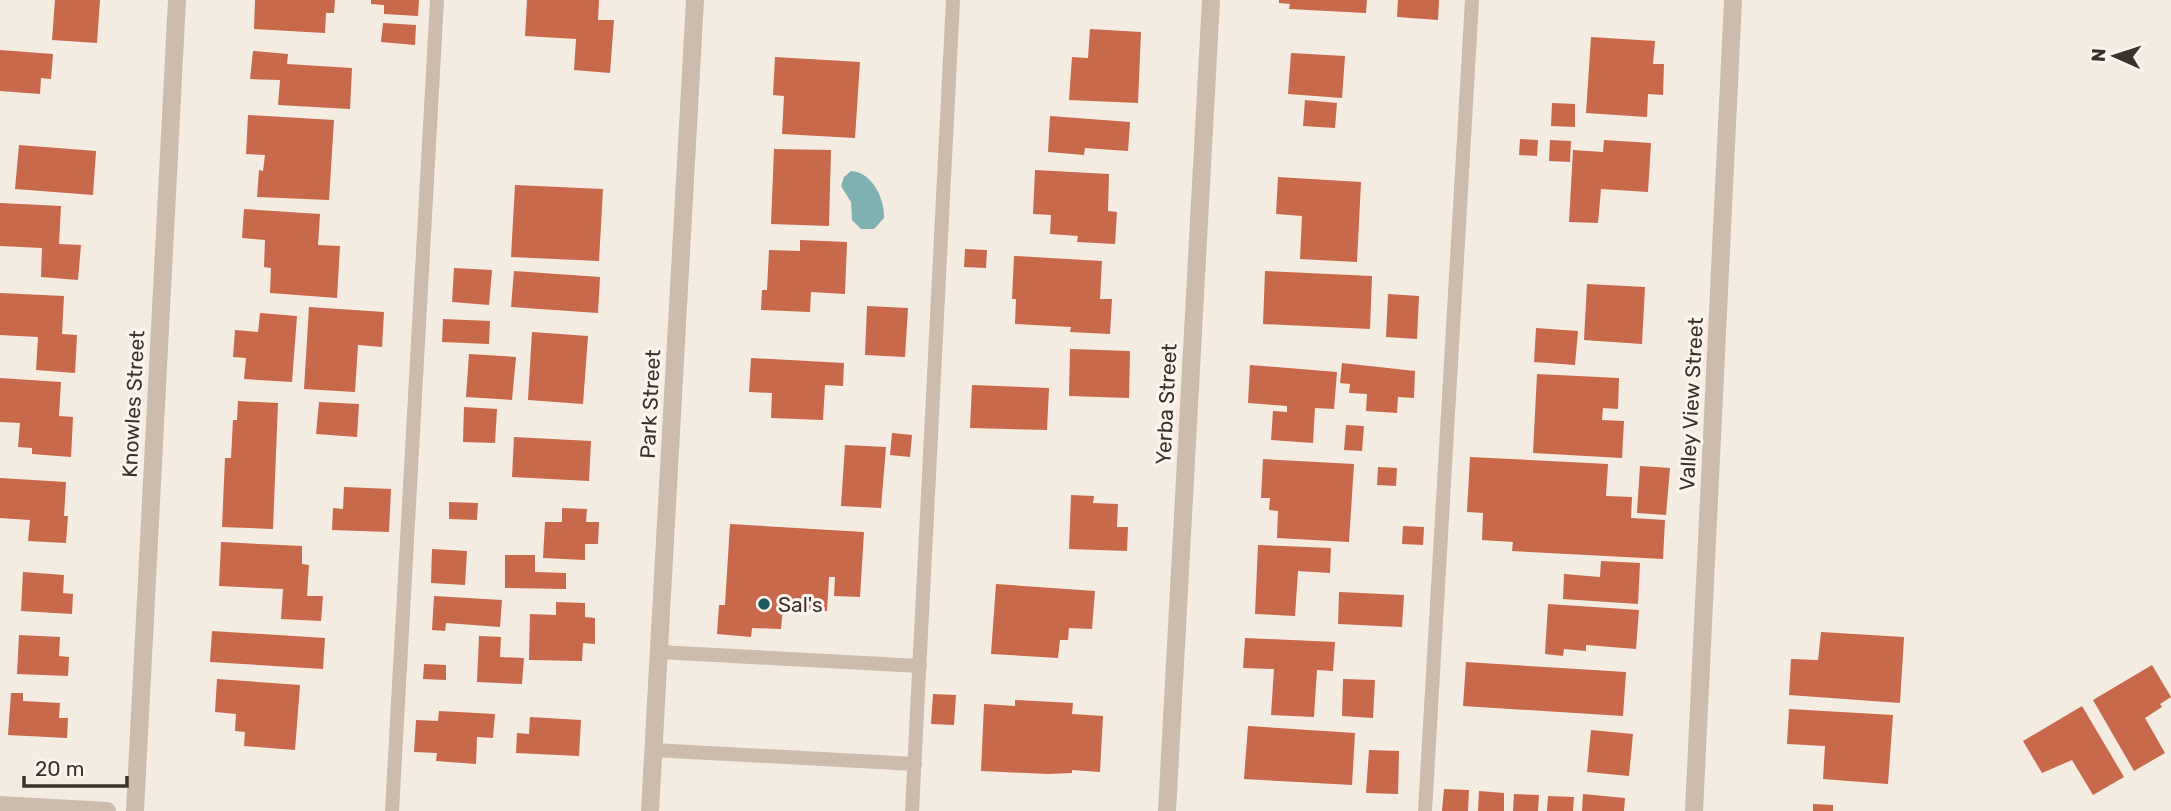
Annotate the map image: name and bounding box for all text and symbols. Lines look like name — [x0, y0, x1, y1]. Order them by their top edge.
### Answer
north arrow — [2080, 21, 2150, 91]
text: N — [2087, 48, 2110, 63]
street label: Valley View Street — [1674, 317, 1708, 491]
street label: Knowles Street — [117, 330, 149, 478]
street label: Yerba Street — [1150, 343, 1182, 465]
street label: Park Street — [635, 349, 665, 459]
place label: Sal's — [778, 592, 823, 617]
marker: Sal's — [756, 596, 772, 612]
scale bar — [24, 744, 128, 788]
text: 20 m — [35, 756, 84, 781]

